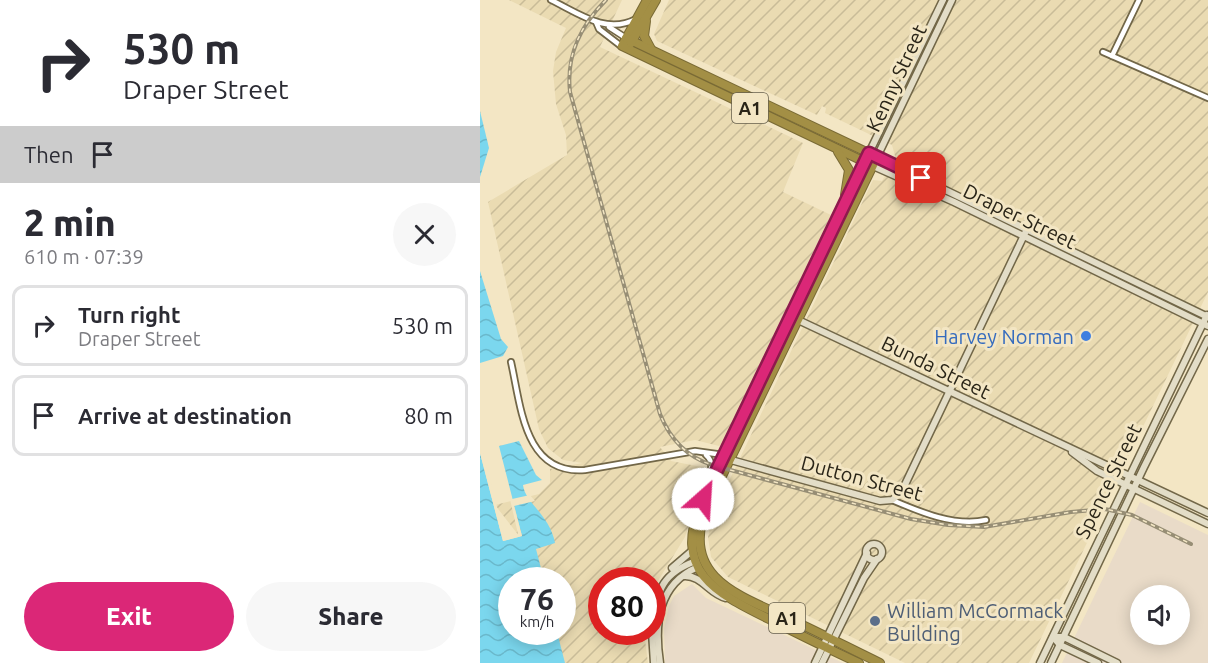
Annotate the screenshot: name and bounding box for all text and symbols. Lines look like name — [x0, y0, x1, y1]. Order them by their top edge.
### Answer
street label: Kenny Street — [861, 21, 931, 135]
icon: right — [24, 24, 102, 102]
text: 530 m — [123, 25, 240, 72]
text: Draper Street — [123, 74, 289, 104]
road number: A1 — [732, 93, 768, 123]
icon: arrive — [86, 138, 119, 171]
text: Then — [24, 142, 74, 167]
pin — [895, 152, 946, 203]
icon: arrive — [904, 161, 937, 194]
street label: Draper Street — [960, 179, 1080, 253]
text: 2 min — [24, 202, 116, 243]
button: close — [393, 203, 456, 266]
text: 610 m · 07:39 — [24, 245, 144, 268]
text: Turn right — [78, 302, 180, 327]
icon: right — [27, 309, 60, 342]
text: 530 m — [392, 313, 453, 338]
place label: Harvey Norman — [934, 325, 1074, 348]
text: Draper Street — [78, 327, 201, 350]
marker: Harvey Norman — [1079, 329, 1093, 343]
street label: Bunda Street — [878, 331, 994, 403]
icon: arrive — [27, 399, 60, 432]
text: Arrive at destination — [78, 403, 292, 428]
text: 80 m — [404, 403, 453, 428]
street label: Spence Street — [1070, 420, 1146, 542]
street label: Dutton Street — [799, 451, 925, 505]
position arrow — [671, 467, 735, 531]
speed limit sign: 80 — [588, 567, 666, 645]
button: Exit — [24, 582, 234, 651]
button: Share — [246, 582, 456, 651]
text: 76 — [520, 582, 554, 616]
map controls — [1130, 585, 1190, 645]
button: sound — [1130, 585, 1190, 645]
place label: William McCormack Building — [887, 599, 1063, 645]
road number: A1 — [769, 603, 805, 633]
text: km/h — [520, 613, 554, 630]
marker: William McCormack Building — [868, 614, 882, 628]

